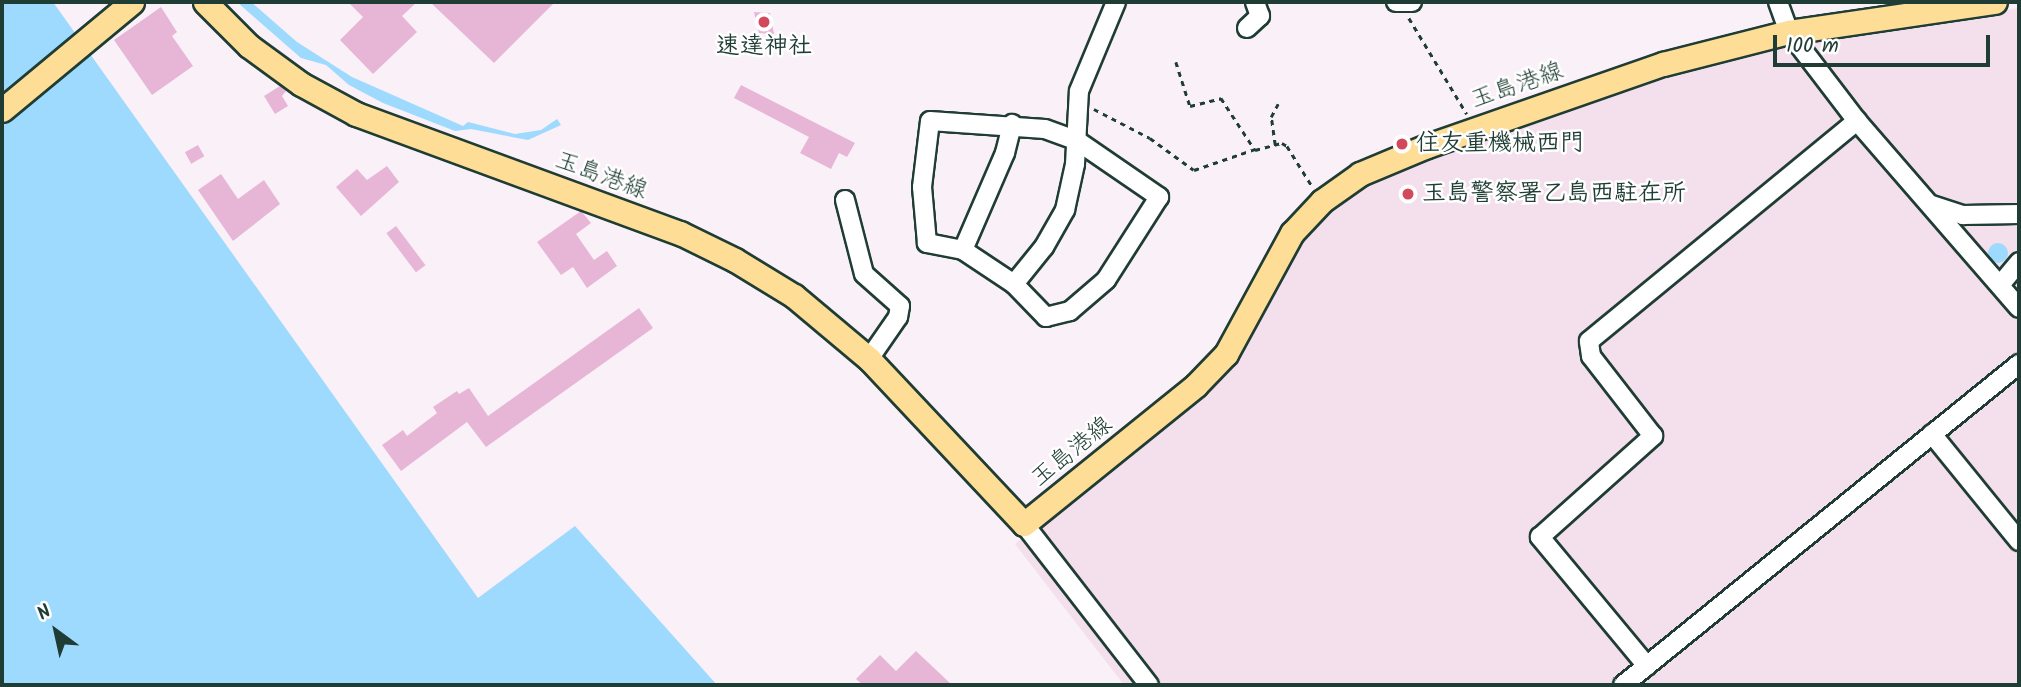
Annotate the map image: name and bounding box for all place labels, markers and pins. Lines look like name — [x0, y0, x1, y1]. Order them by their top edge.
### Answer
marker: 速達神社 — [756, 14, 772, 30]
place label: 速達神社 — [716, 33, 812, 61]
place label: 住友重機械西門 — [1416, 130, 1584, 158]
marker: 住友重機械西門 — [1394, 136, 1410, 152]
place label: 玉島警察署乙島西駐在所 — [1422, 180, 1686, 208]
marker: 玉島警察署乙島西駐在所 — [1400, 186, 1416, 202]

